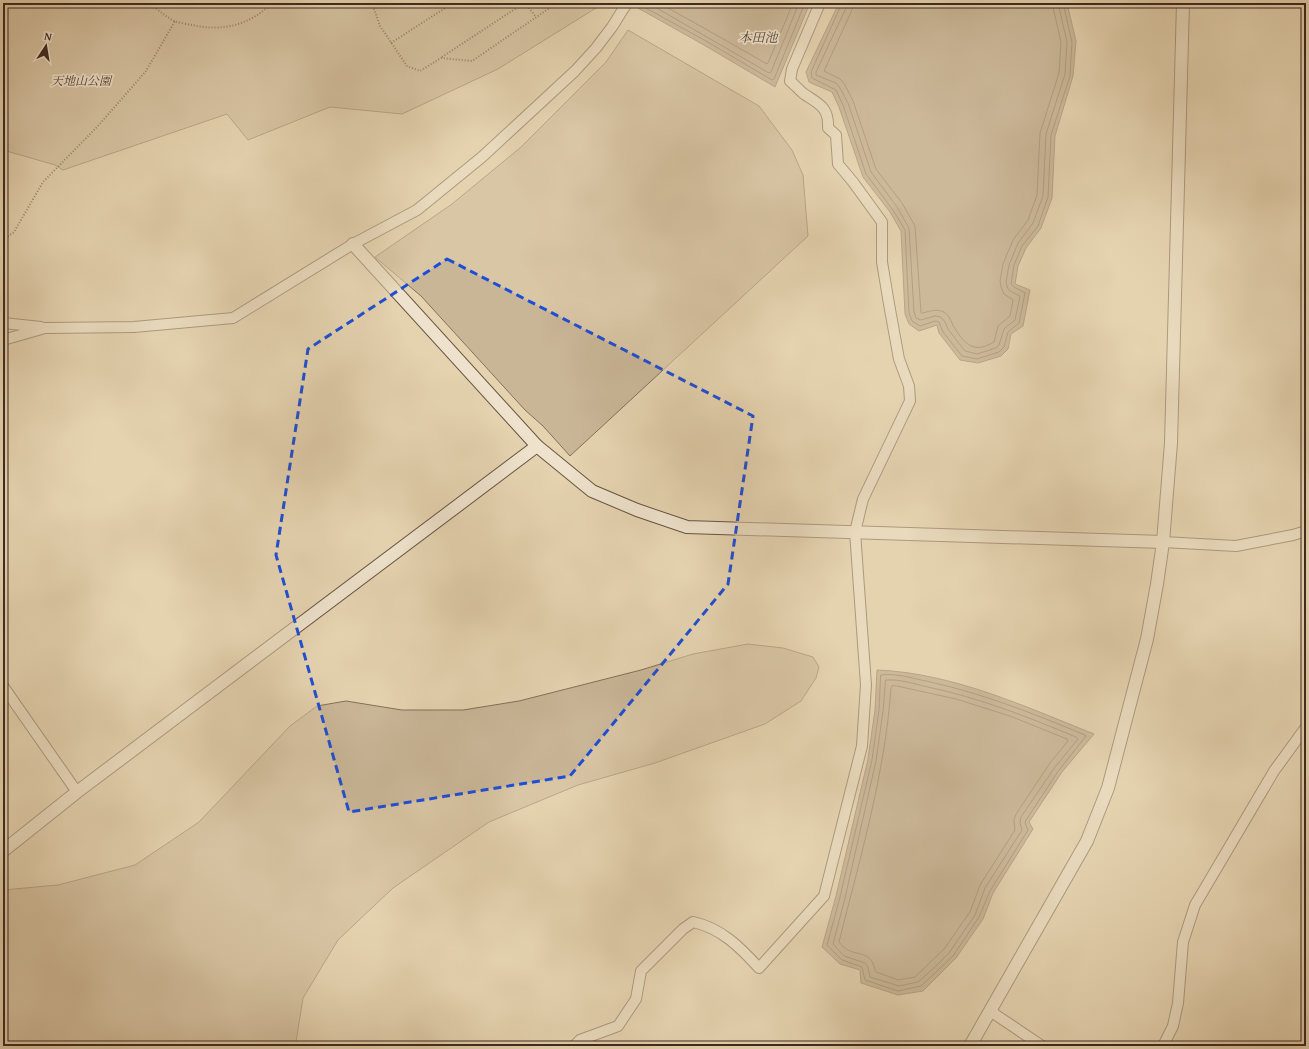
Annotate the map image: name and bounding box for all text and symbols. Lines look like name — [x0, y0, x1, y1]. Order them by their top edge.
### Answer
north arrow — [26, 26, 66, 66]
text: N — [43, 28, 54, 45]
water label: 本田池 — [738, 28, 779, 47]
park label: 天地山公園 — [51, 72, 113, 89]

